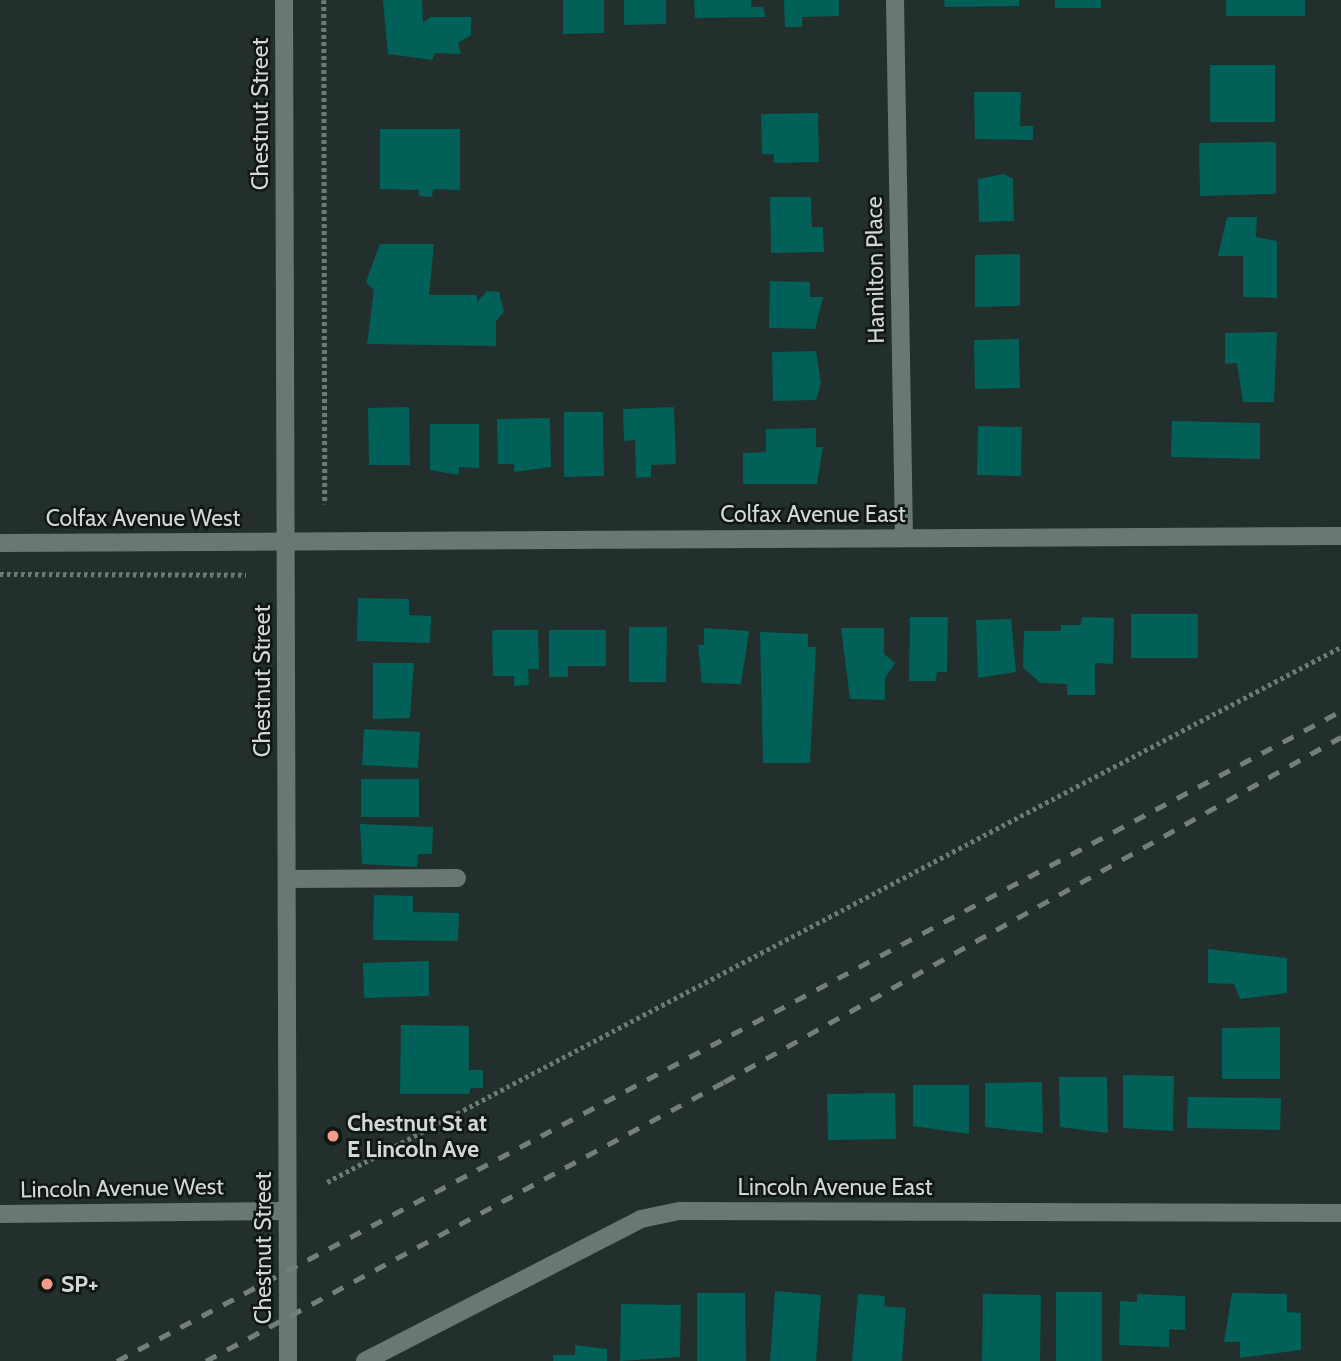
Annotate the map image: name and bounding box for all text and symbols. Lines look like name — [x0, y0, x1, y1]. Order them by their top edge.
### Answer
street label: Chestnut Street — [246, 38, 274, 190]
street label: Hamilton Place — [860, 196, 890, 344]
street label: Colfax Avenue East — [720, 500, 906, 528]
street label: Colfax Avenue West — [46, 504, 240, 532]
street label: Chestnut Street — [248, 605, 276, 757]
place label: Chestnut St at E Lincoln Ave — [347, 1109, 487, 1163]
marker: Chestnut St at E Lincoln Ave — [325, 1128, 341, 1144]
street label: Lincoln Avenue West — [20, 1172, 224, 1204]
street label: Chestnut Street — [249, 1172, 277, 1324]
street label: Lincoln Avenue East — [738, 1173, 932, 1201]
place label: SP+ — [61, 1270, 98, 1298]
marker: SP+ — [39, 1276, 55, 1292]

